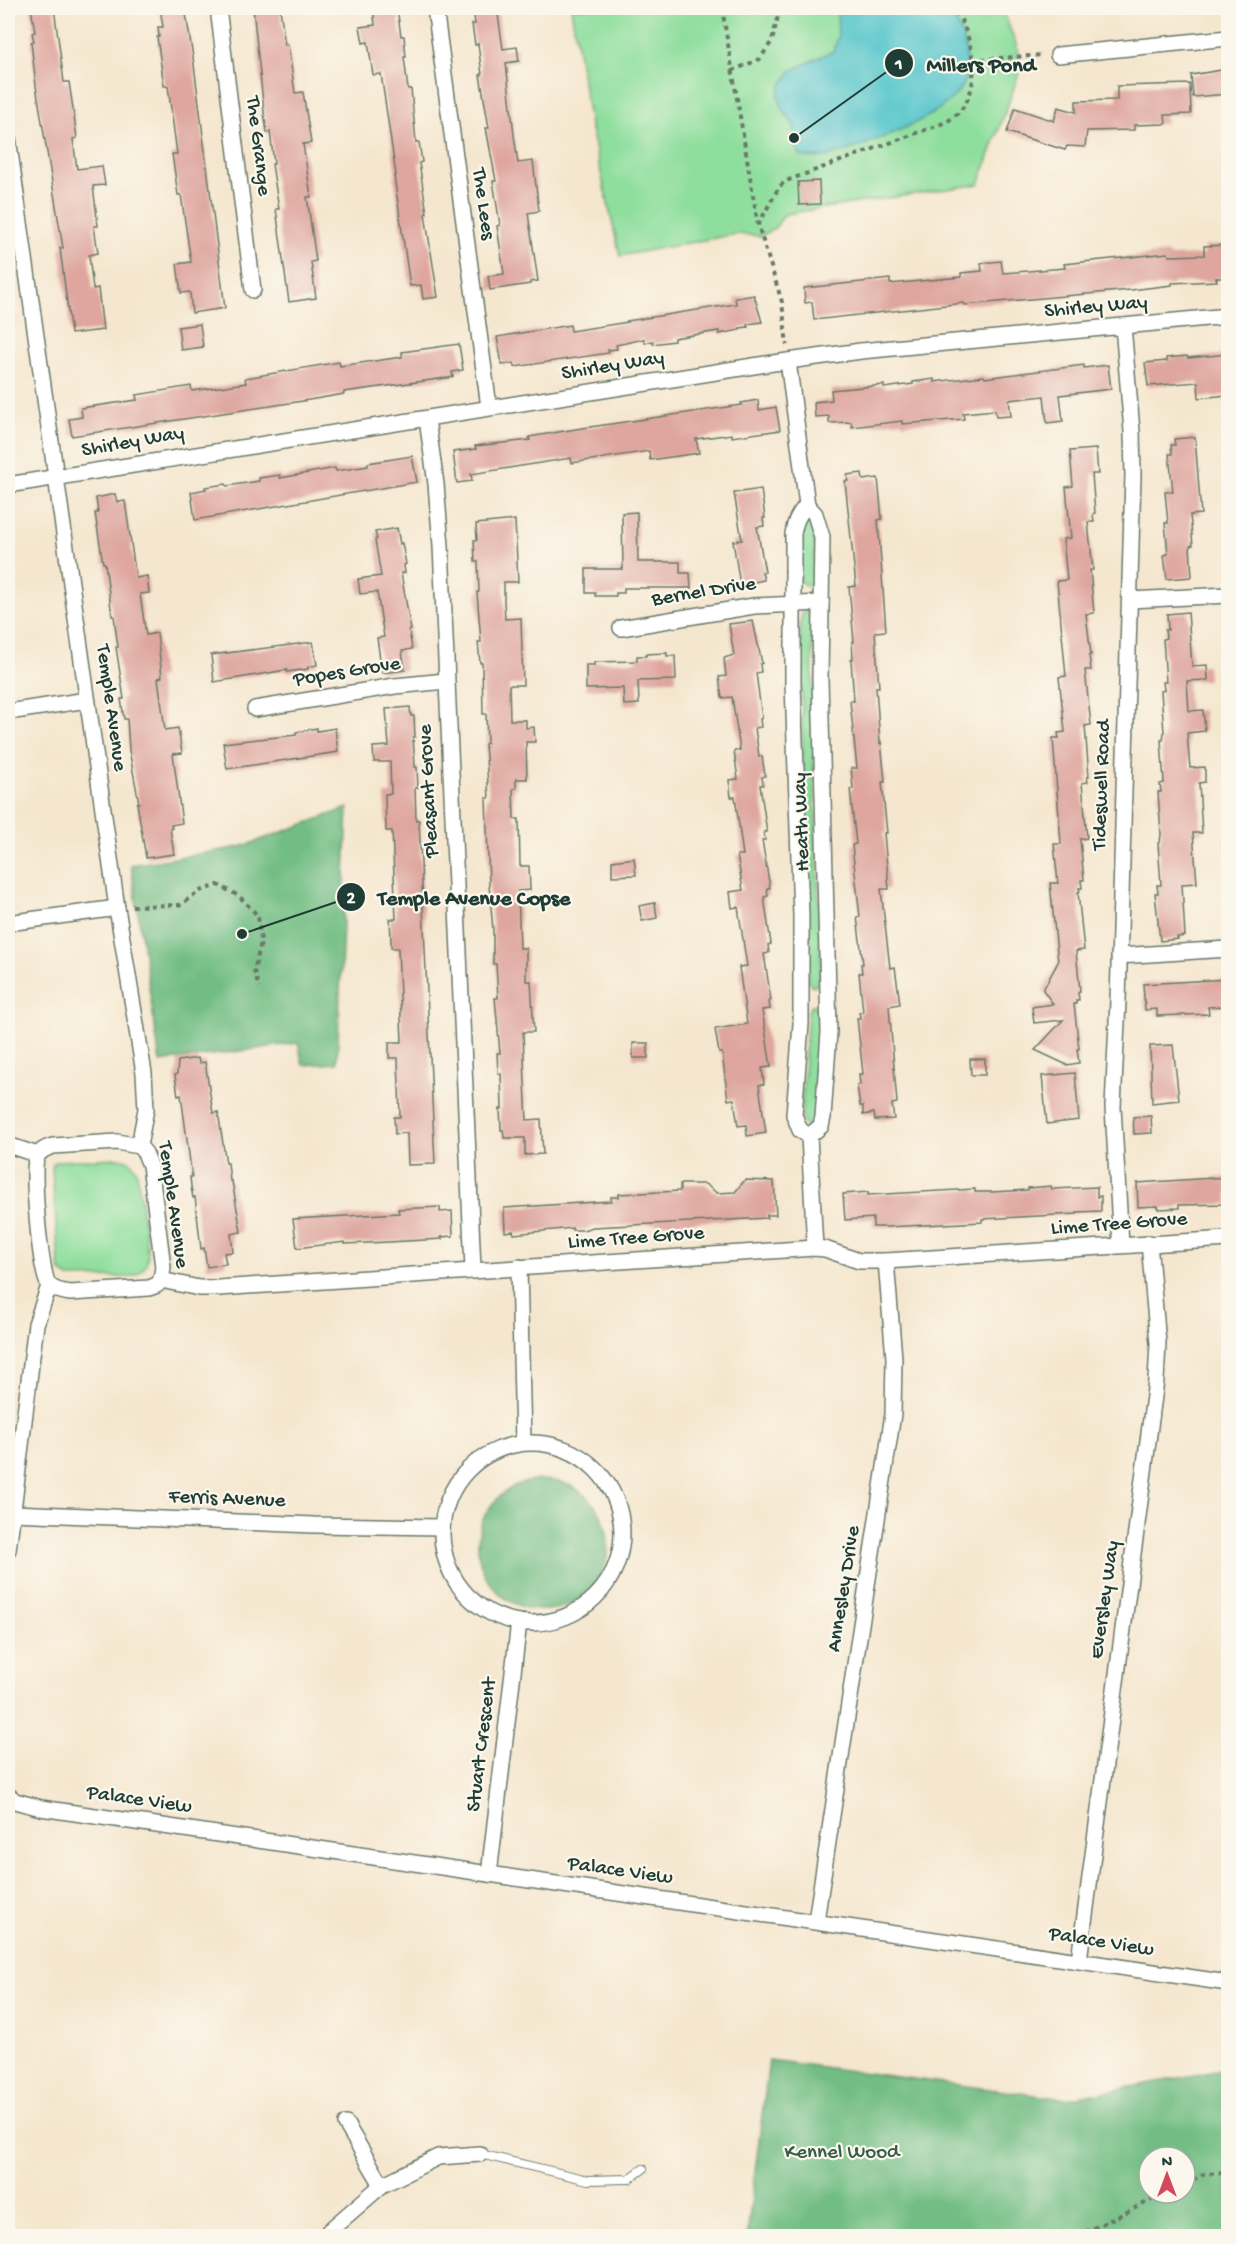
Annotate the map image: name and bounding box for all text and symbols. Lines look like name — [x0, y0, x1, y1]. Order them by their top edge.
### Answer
callout: Millers Pond — [884, 43, 1048, 83]
text: Millers Pond — [926, 54, 1038, 80]
text: 1 — [894, 55, 903, 76]
street label: The Grange — [238, 94, 276, 198]
street label: The Lees — [464, 165, 500, 243]
street label: Shirley Way — [1043, 291, 1149, 325]
street label: Shirley Way — [560, 347, 666, 387]
street label: Shirley Way — [80, 422, 186, 464]
street label: Bernel Drive — [649, 572, 759, 614]
street label: Temple Avenue — [89, 642, 131, 774]
street label: Popes Grove — [291, 652, 403, 694]
street label: Tideswell Road — [1088, 718, 1118, 852]
street label: Pleasant Grove — [414, 723, 446, 859]
street label: Heath Way — [789, 772, 817, 872]
callout: Temple Avenue Copse — [336, 877, 582, 917]
text: Temple Avenue Copse — [376, 887, 571, 913]
text: 2 — [347, 889, 356, 910]
street label: Temple Avenue — [151, 1139, 193, 1271]
street label: Lime Tree Grove — [1050, 1208, 1189, 1242]
street label: Lime Tree Grove — [567, 1222, 706, 1256]
street label: Ferris Avenue — [167, 1485, 287, 1515]
street label: Annesley Drive — [823, 1523, 867, 1654]
street label: Eversley Way — [1085, 1539, 1127, 1661]
street label: Stuart Crescent — [462, 1674, 504, 1813]
street label: Palace View — [84, 1781, 194, 1821]
street label: Palace View — [565, 1852, 675, 1892]
street label: Palace View — [1046, 1922, 1156, 1964]
park label: Kennel Wood — [785, 2141, 901, 2166]
north arrow — [1137, 2145, 1197, 2205]
text: N — [1162, 2154, 1173, 2173]

